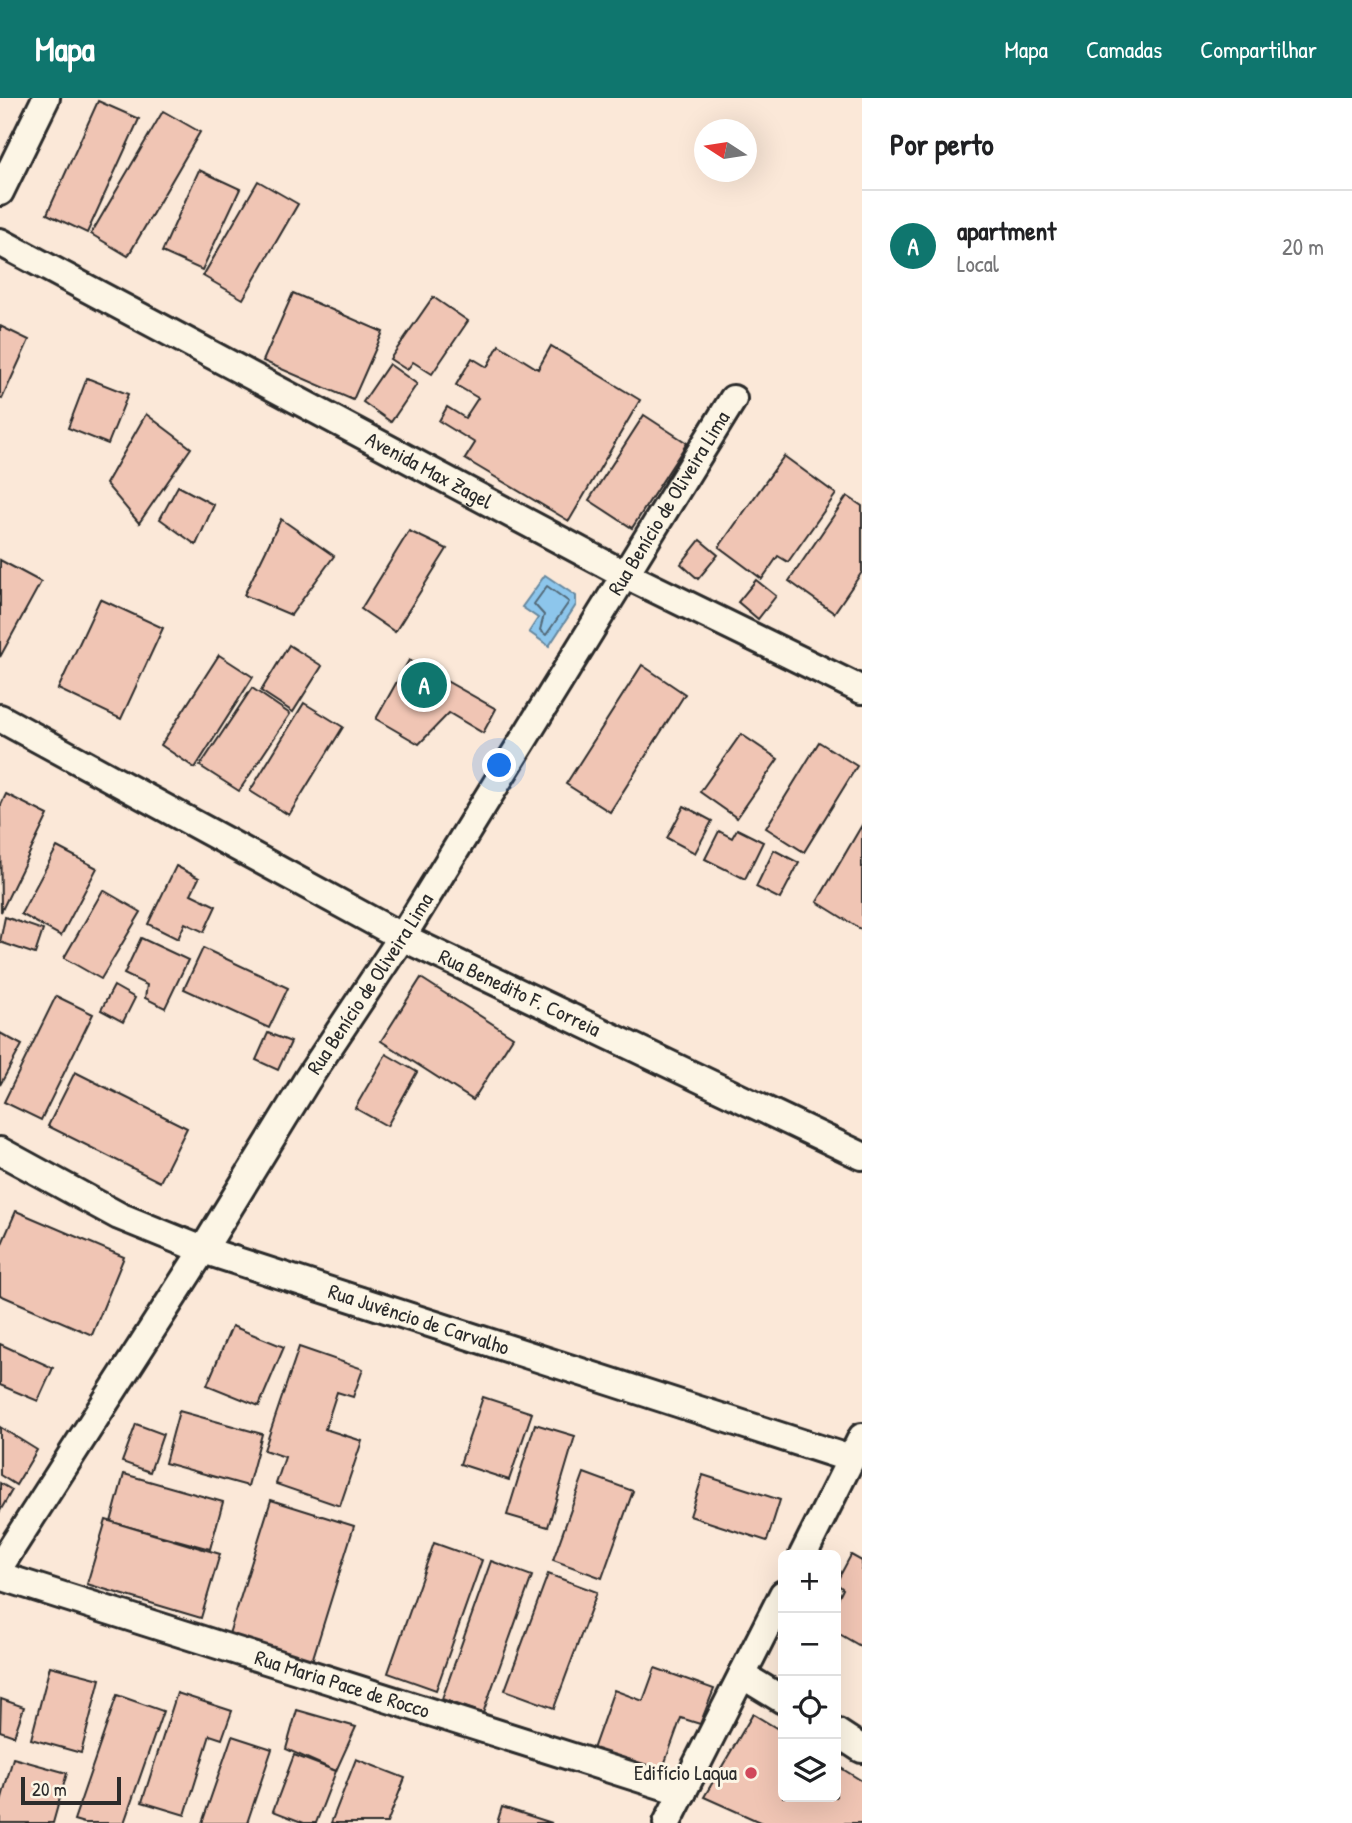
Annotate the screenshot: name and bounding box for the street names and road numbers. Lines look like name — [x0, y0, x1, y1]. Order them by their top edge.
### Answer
street label: Rua Benício de Oliveira Lima — [601, 405, 736, 601]
street label: Avenida Max Zagel — [361, 424, 498, 516]
street label: Rua Benício de Oliveira Lima — [300, 887, 440, 1080]
street label: Rua Benedito F. Correia — [434, 942, 606, 1043]
street label: Rua Juvêncio de Carvalho — [325, 1276, 513, 1362]
street label: Rua Maria Pace de Rocco — [252, 1643, 433, 1725]

